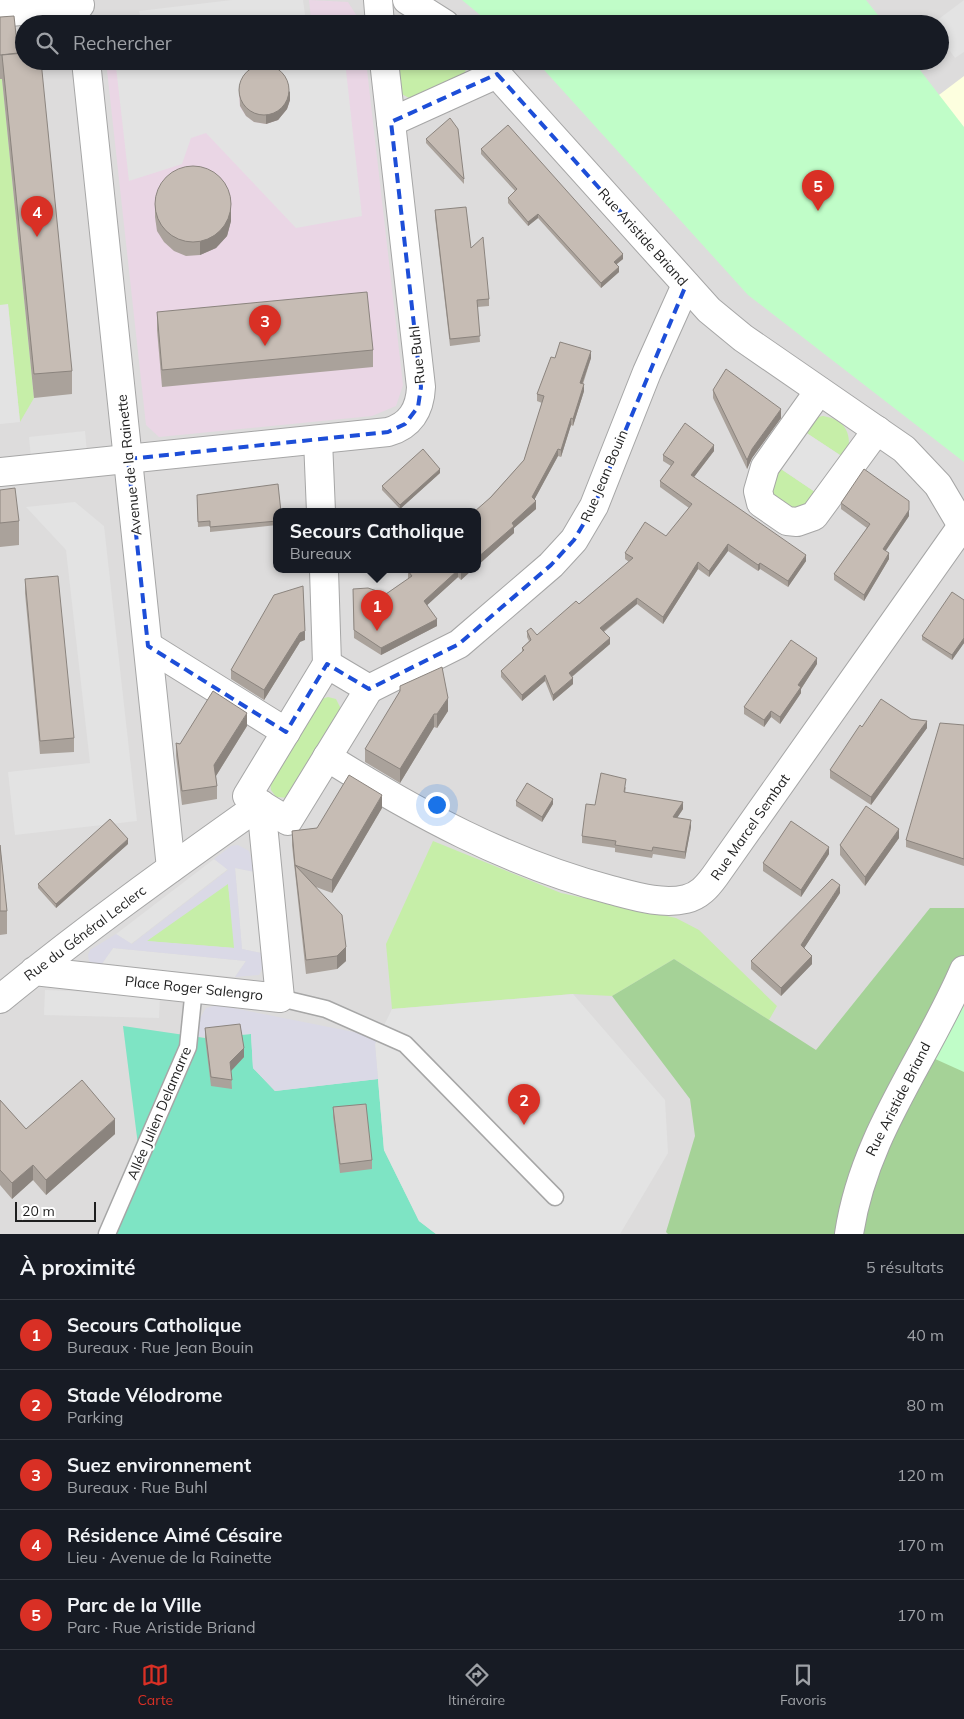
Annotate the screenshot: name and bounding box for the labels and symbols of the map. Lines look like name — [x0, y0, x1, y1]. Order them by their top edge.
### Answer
pin: 5 — [802, 170, 834, 211]
street label: Rue Aristide Briand — [594, 184, 692, 290]
pin: 4 — [21, 196, 53, 237]
pin: 3 — [249, 305, 281, 346]
street label: Rue Buhl — [405, 325, 429, 385]
street label: Avenue de la Rainette — [113, 394, 145, 536]
street label: Rue Jean Bouin — [576, 427, 632, 525]
pin: 1 — [361, 590, 393, 631]
street label: Rue Marcel Sembat — [706, 770, 794, 884]
your location — [424, 792, 450, 818]
street label: Rue du Général Leclerc — [20, 881, 150, 985]
street label: Place Roger Salengro — [124, 972, 264, 1004]
street label: Rue Aristide Briand — [862, 1039, 934, 1159]
street label: Allée Julien Delamarre — [123, 1044, 195, 1182]
pin: 2 — [508, 1084, 540, 1125]
scale bar — [15, 1199, 96, 1222]

